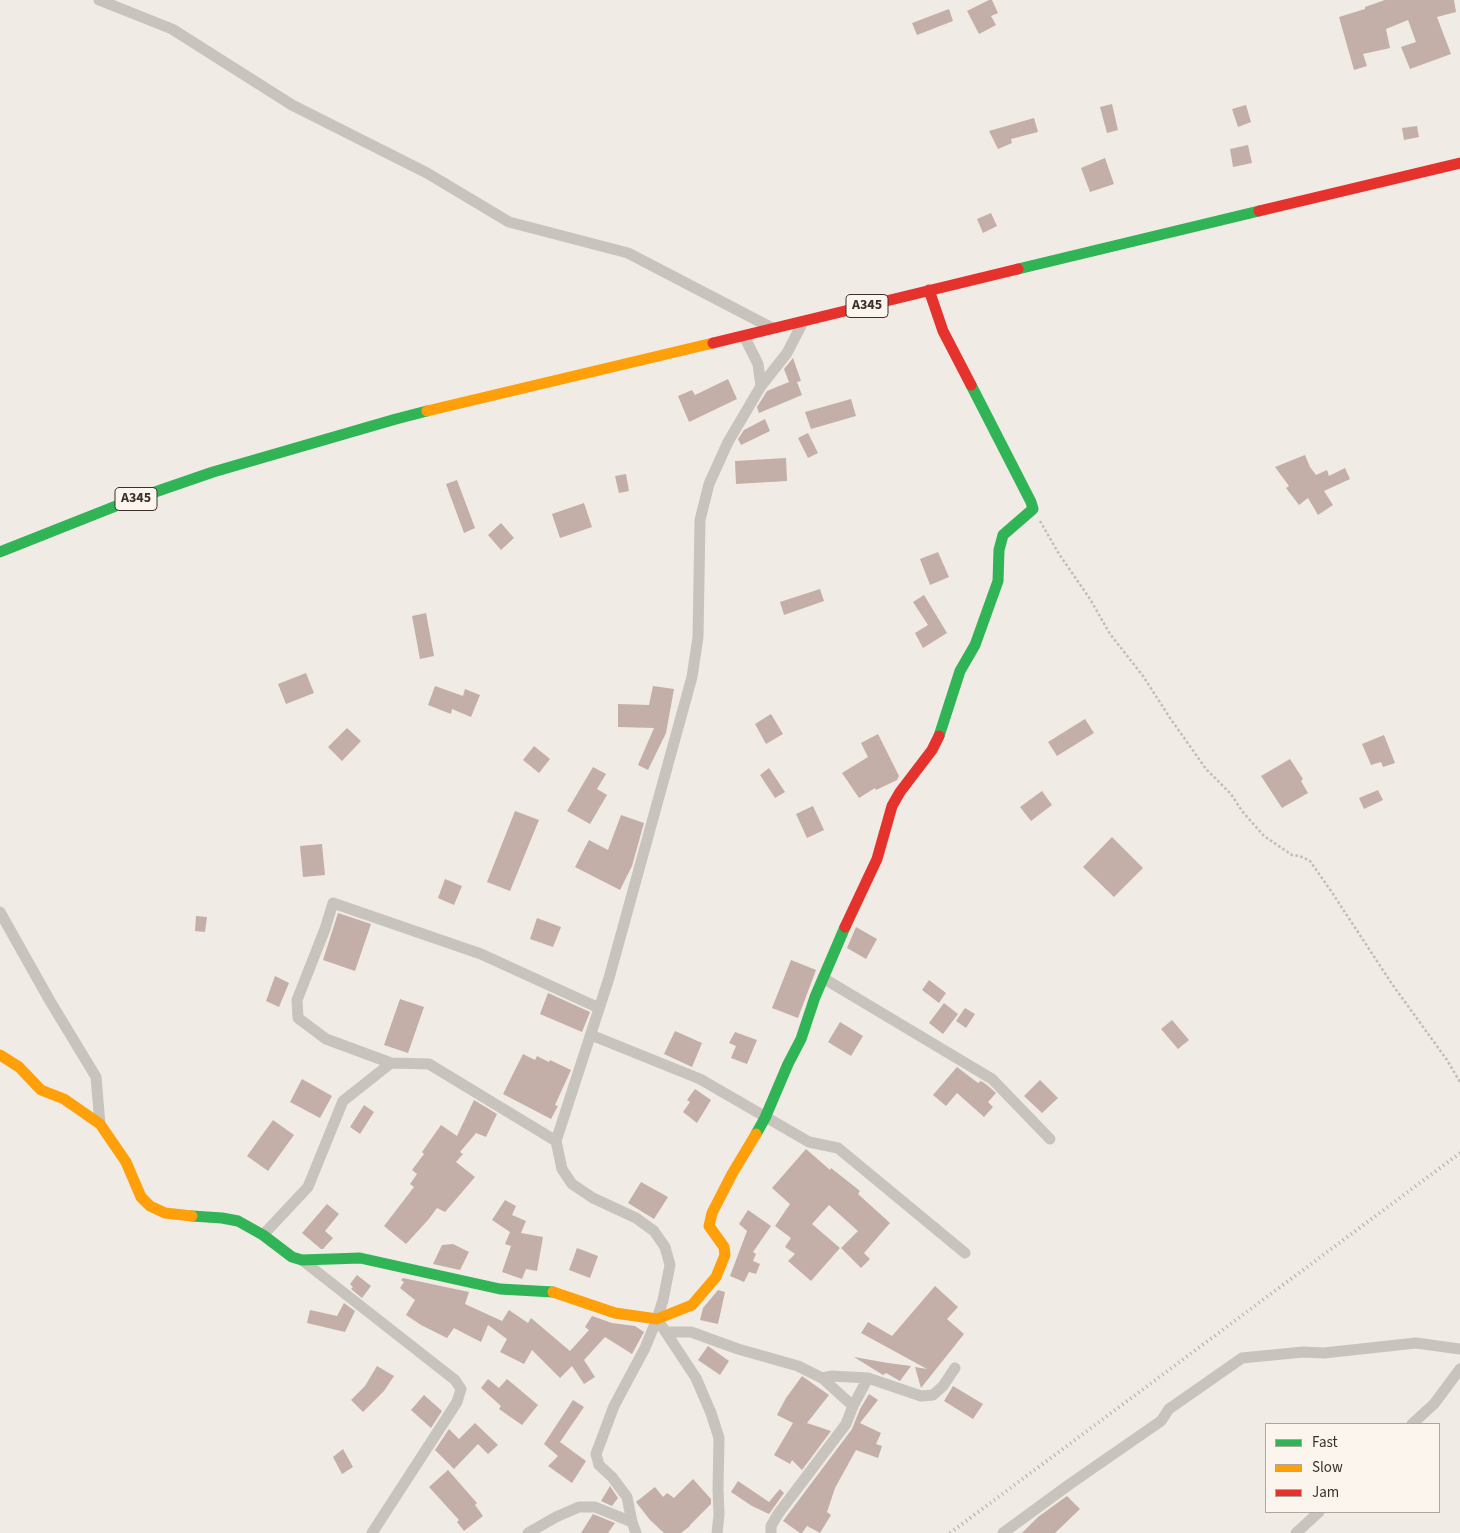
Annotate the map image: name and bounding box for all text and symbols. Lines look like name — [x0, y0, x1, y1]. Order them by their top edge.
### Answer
road number: A345 — [846, 294, 888, 318]
road number: A345 — [115, 488, 157, 510]
legend — [1265, 1423, 1440, 1513]
text: Fast — [1312, 1432, 1338, 1453]
text: Slow — [1312, 1457, 1343, 1478]
text: Jam — [1312, 1482, 1339, 1503]

